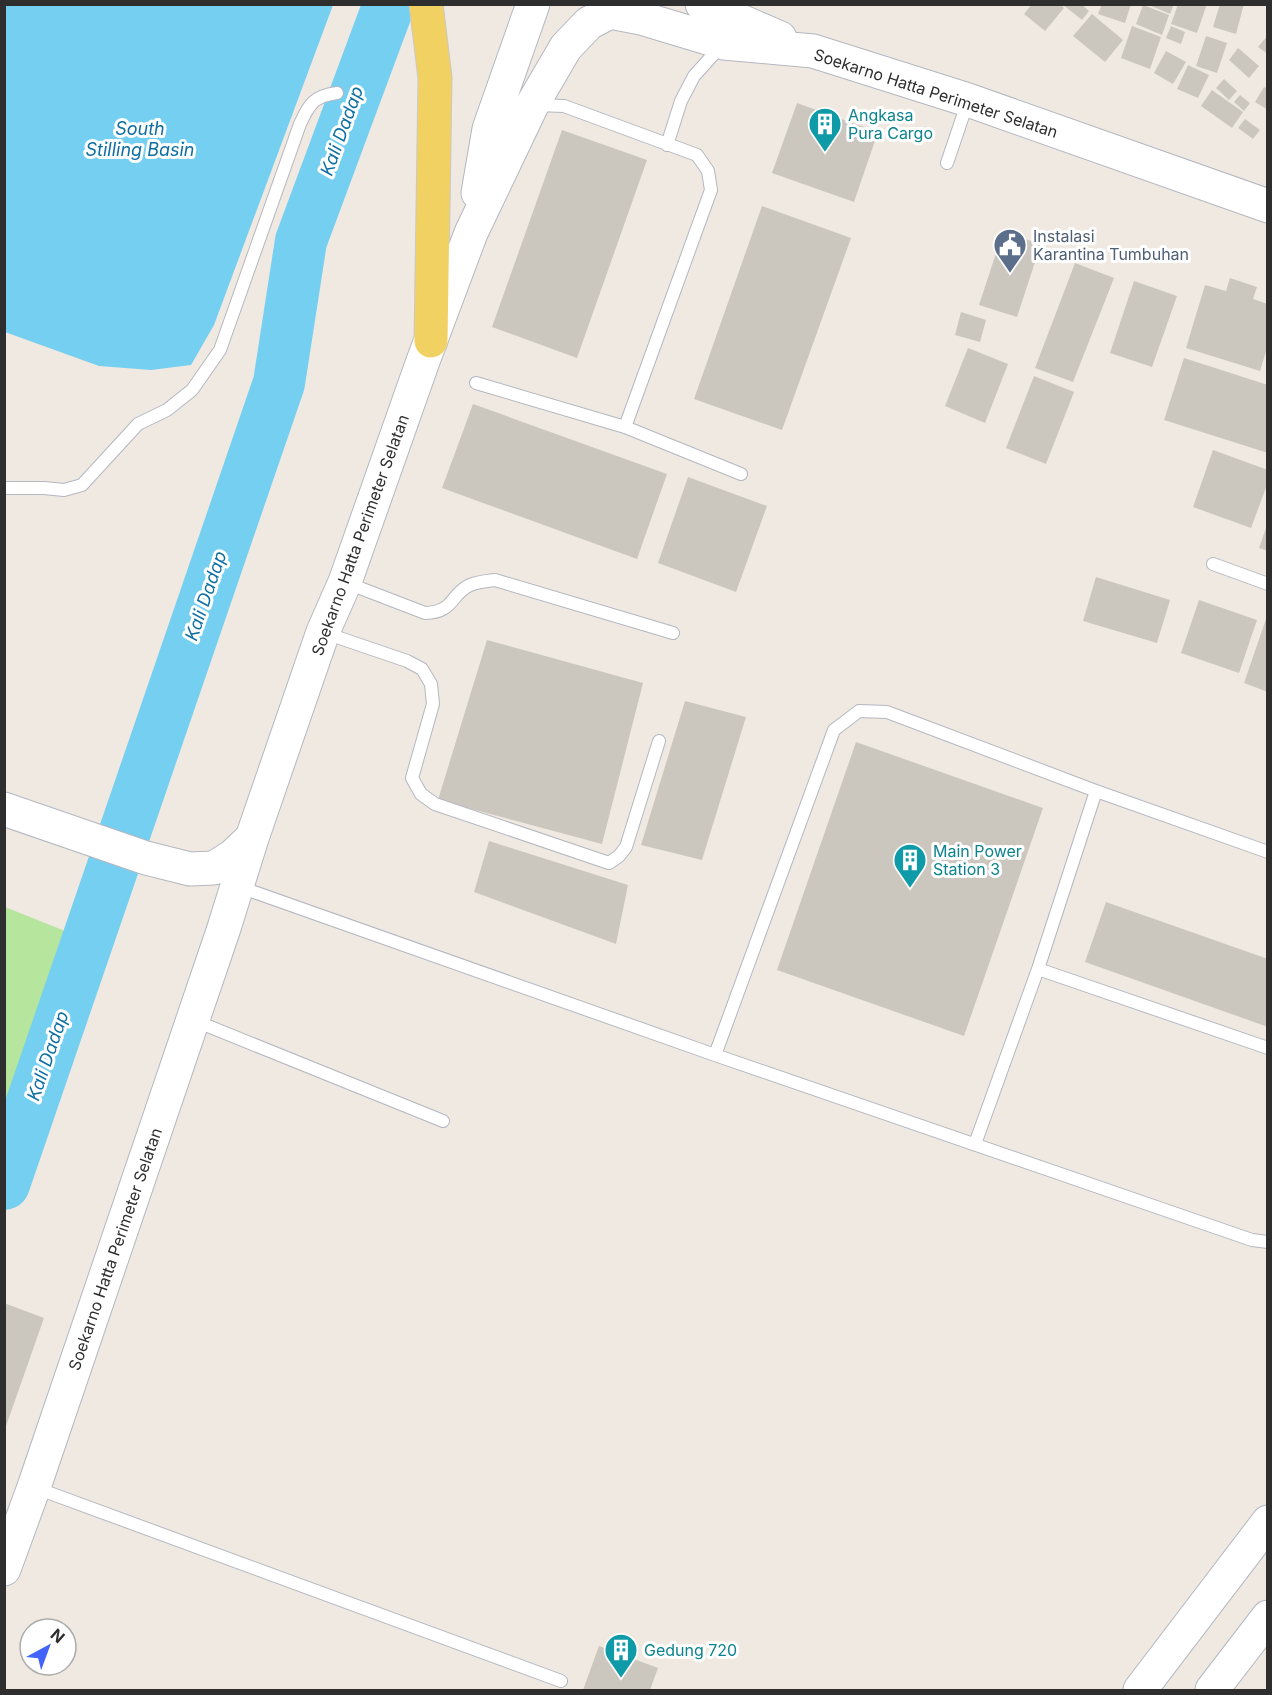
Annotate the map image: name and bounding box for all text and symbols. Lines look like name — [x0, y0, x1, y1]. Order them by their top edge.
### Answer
street label: Soekarno Hatta Perimeter Selatan — [811, 44, 1061, 142]
water label: Kali Dadap — [316, 83, 367, 178]
place label: Angkasa Pura Cargo — [848, 105, 933, 143]
building icon: Angkasa Pura Cargo — [807, 106, 843, 153]
water label: South Stilling Basin — [86, 118, 194, 160]
place label: Instalasi Karantina Tumbuhan — [1033, 226, 1189, 264]
public building icon: Instalasi Karantina Tumbuhan — [992, 227, 1028, 274]
street label: Soekarno Hatta Perimeter Selatan — [307, 412, 413, 658]
water label: Kali Dadap — [180, 548, 231, 643]
place label: Main Power Station 3 — [933, 841, 1022, 879]
building icon: Main Power Station 3 — [892, 842, 928, 889]
water label: Kali Dadap — [22, 1008, 73, 1103]
street label: Soekarno Hatta Perimeter Selatan — [64, 1125, 166, 1373]
north arrow — [18, 1617, 78, 1677]
text: N — [47, 1624, 69, 1647]
building icon: Gedung 720 — [603, 1632, 639, 1679]
place label: Gedung 720 — [644, 1640, 737, 1660]

